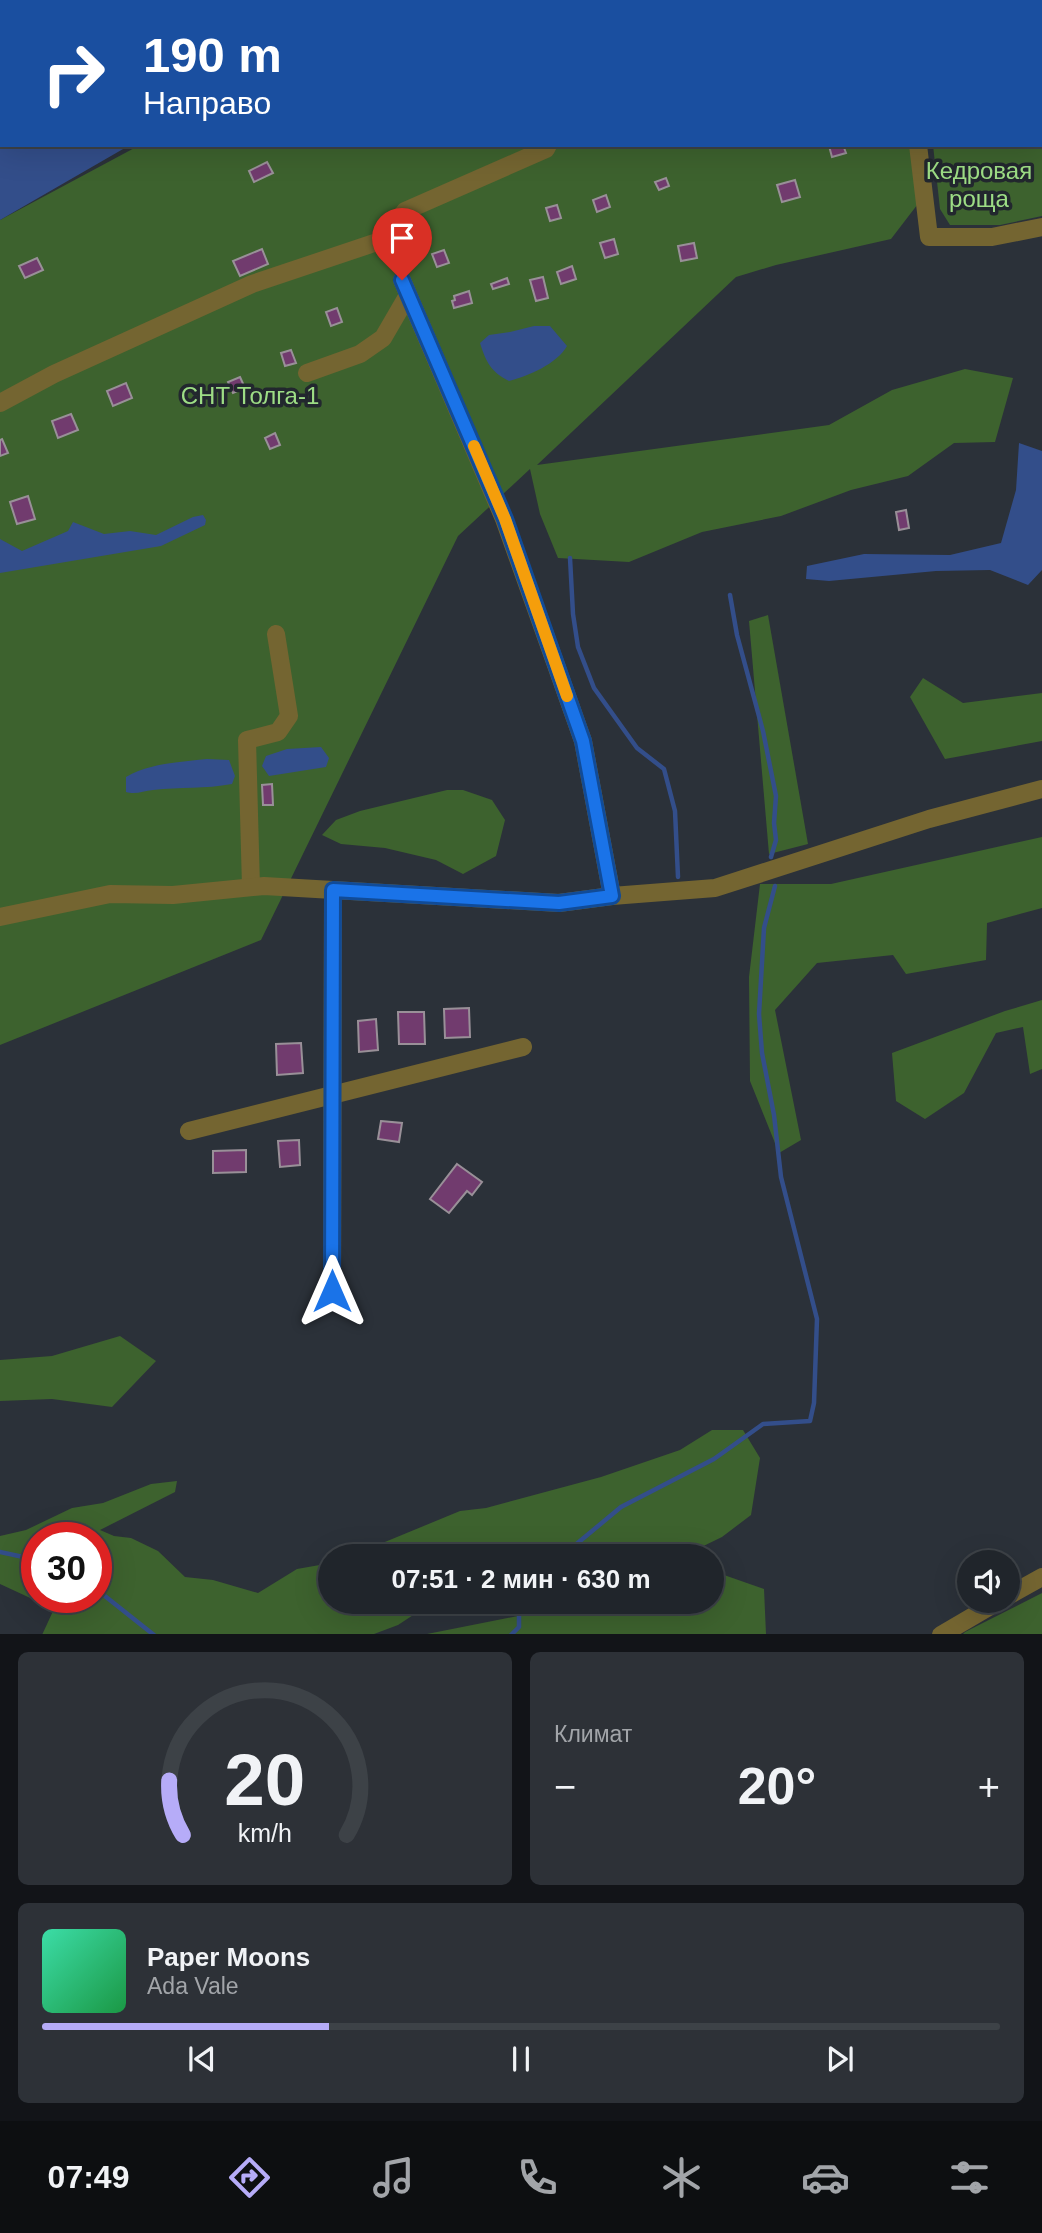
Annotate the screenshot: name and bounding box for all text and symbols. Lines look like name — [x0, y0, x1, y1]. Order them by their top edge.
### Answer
icon: right — [28, 28, 119, 119]
text: 190 m — [143, 28, 282, 82]
text: Направо — [143, 85, 271, 121]
park label: Кедровая роща — [926, 157, 1032, 212]
pin — [372, 208, 432, 280]
icon: arrive — [383, 219, 421, 257]
park label: СНТ Толга-1 — [181, 382, 319, 409]
position arrow — [295, 1254, 369, 1328]
speed limit sign: 30 — [21, 1522, 112, 1613]
map controls — [957, 1550, 1020, 1613]
button: sound — [957, 1550, 1020, 1613]
text: 07:51 · 2 мин · 630 m — [391, 1564, 651, 1594]
text: Климат — [554, 1721, 632, 1747]
text: 20 — [225, 1739, 305, 1820]
text: 20° — [738, 1757, 816, 1815]
text: − — [554, 1766, 576, 1808]
text: + — [978, 1766, 1000, 1808]
text: km/h — [238, 1818, 292, 1846]
text: Paper Moons — [147, 1942, 310, 1972]
text: Ada Vale — [147, 1973, 239, 1999]
icon: previous — [183, 2040, 221, 2078]
icon: pause — [502, 2040, 540, 2078]
icon: next — [821, 2040, 859, 2078]
icon: directions — [225, 2153, 274, 2202]
icon: music — [369, 2153, 418, 2202]
icon: phone — [513, 2153, 562, 2202]
icon: climate — [657, 2153, 706, 2202]
icon: car — [801, 2153, 850, 2202]
icon: filters — [945, 2153, 994, 2202]
text: 07:49 — [48, 2159, 129, 2195]

